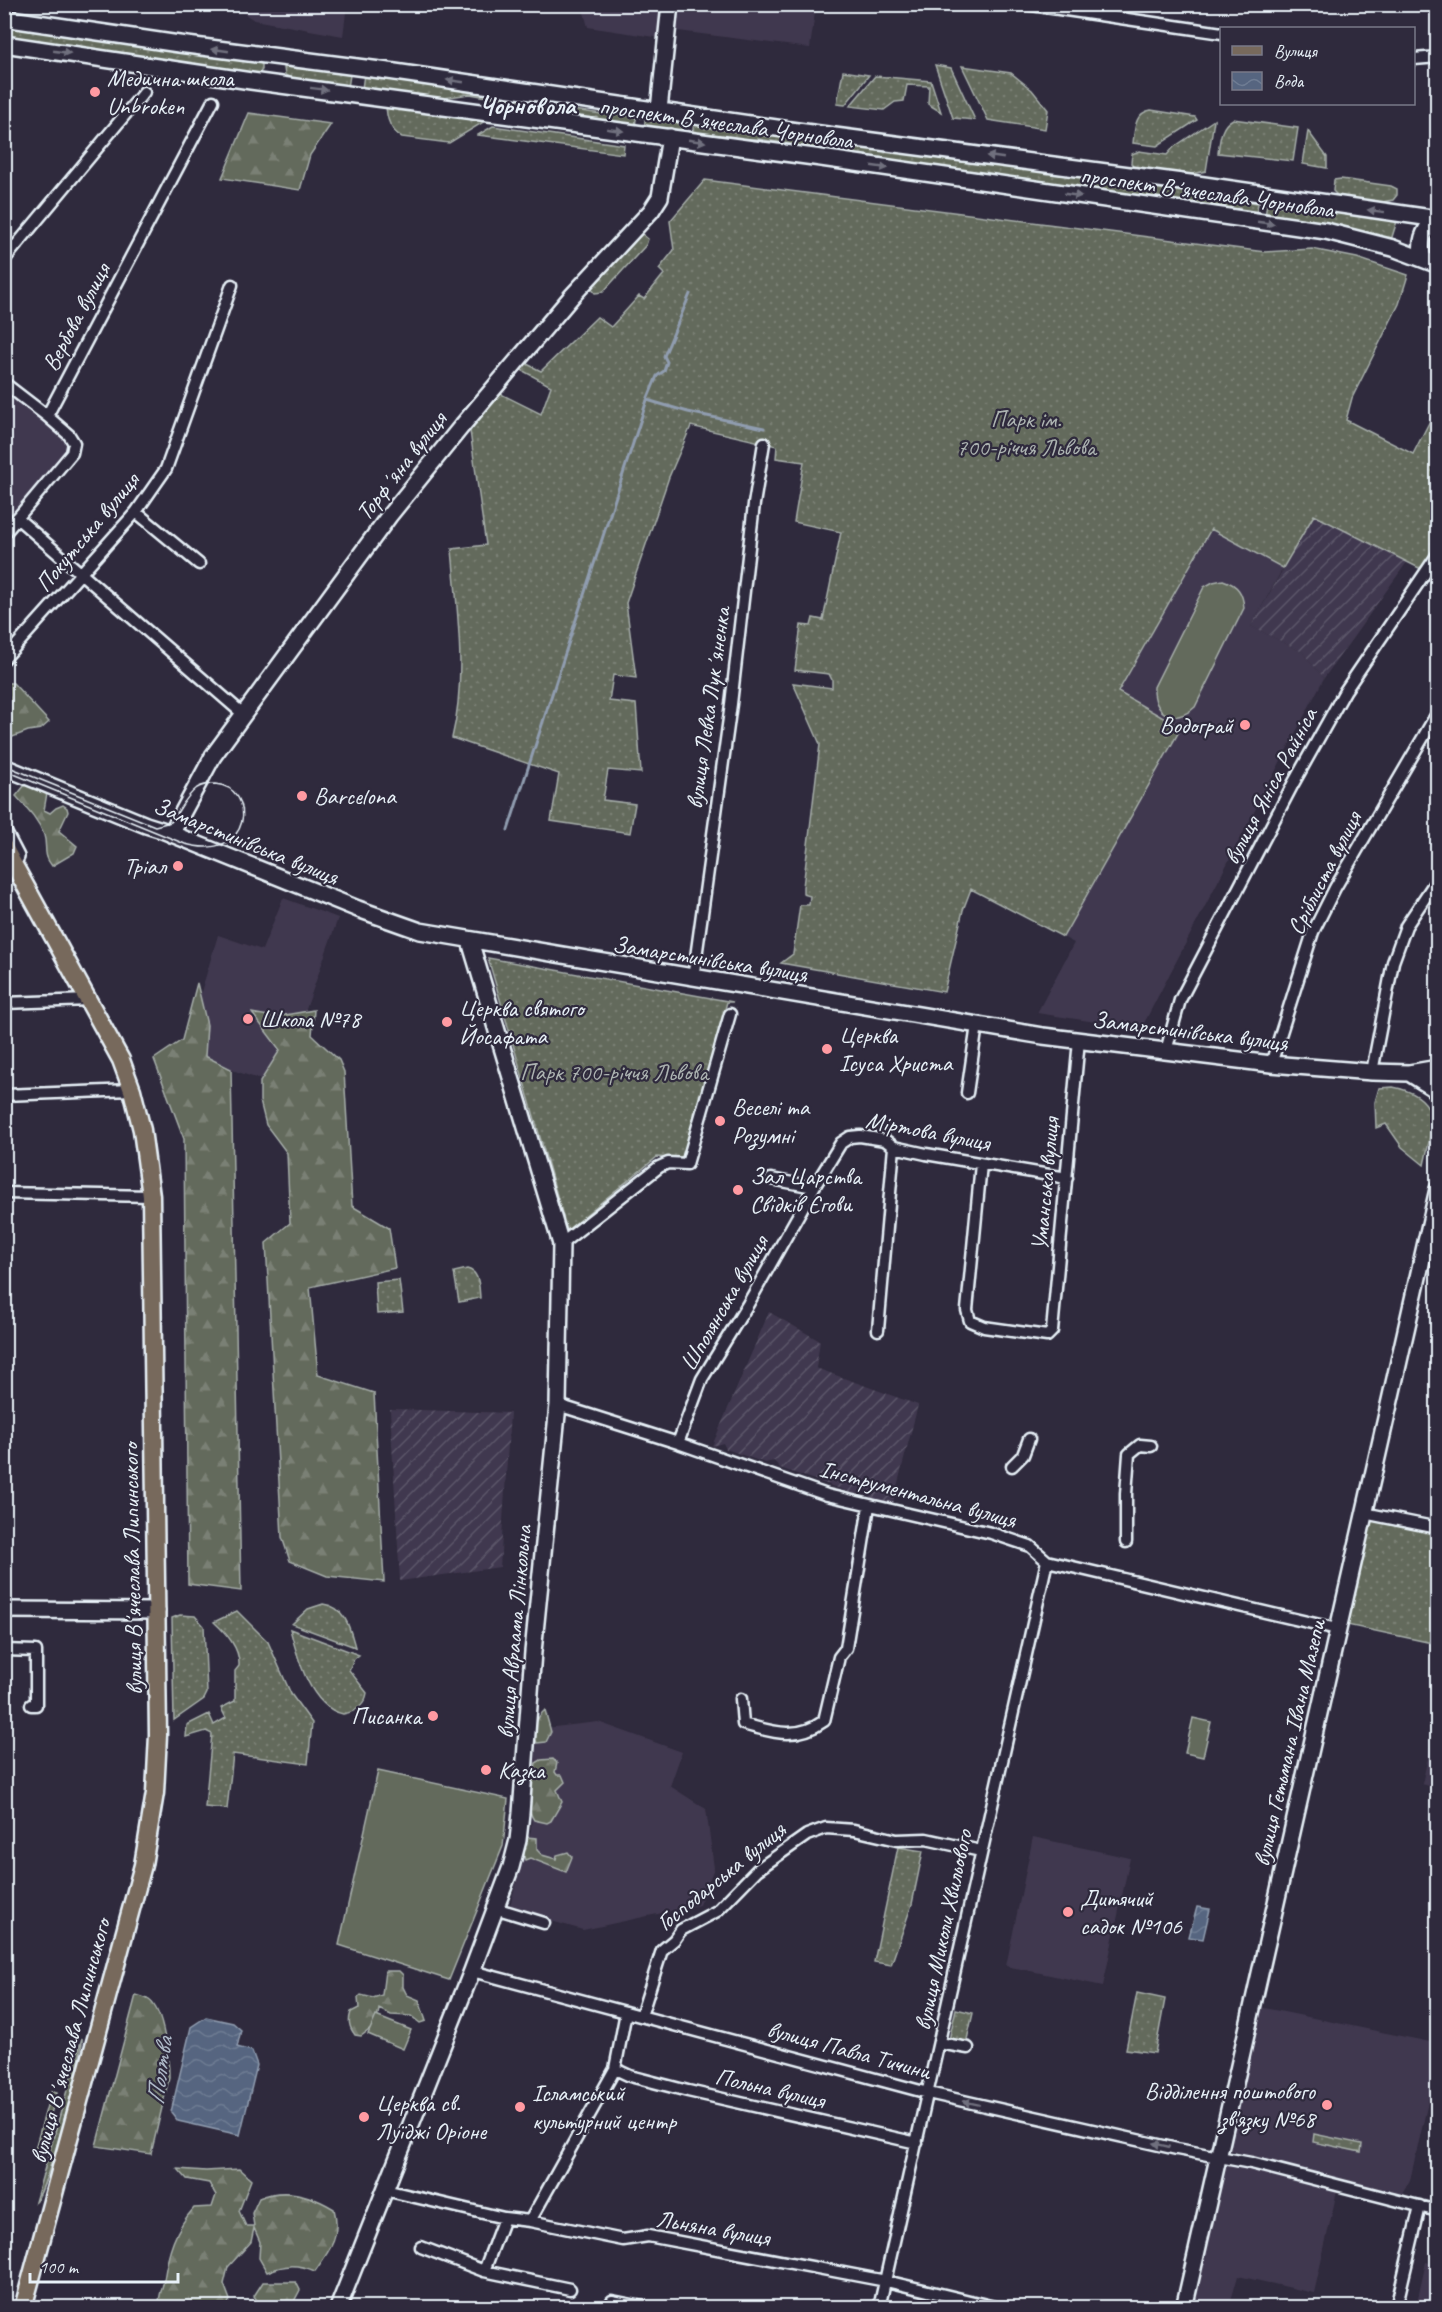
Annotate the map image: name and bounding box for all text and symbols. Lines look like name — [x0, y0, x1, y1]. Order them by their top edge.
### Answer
legend — [1220, 27, 1415, 105]
text: Вулиця — [1274, 40, 1318, 62]
one-way arrow — [211, 45, 230, 54]
one-way arrow — [53, 48, 72, 57]
place label: Медична школа Unbroken — [107, 63, 235, 121]
text: Вода — [1274, 70, 1305, 92]
one-way arrow — [446, 77, 465, 86]
marker: Медична школа Unbroken — [88, 85, 102, 99]
one-way arrow — [309, 85, 328, 94]
district label: Чорновола — [479, 89, 578, 122]
street label: проспект Вʼячеслава Чорновола — [597, 90, 856, 156]
one-way arrow — [606, 125, 625, 134]
one-way arrow — [688, 136, 707, 146]
one-way arrow — [986, 152, 1005, 162]
street label: проспект Вʼячеслава Чорновола — [1078, 159, 1337, 225]
one-way arrow — [871, 162, 890, 171]
one-way arrow — [1064, 191, 1083, 200]
one-way arrow — [1366, 206, 1385, 215]
one-way arrow — [1257, 219, 1276, 228]
street label: Вербова вулиця — [35, 256, 118, 376]
street label: Торфʼяна вулиця — [349, 404, 454, 526]
park label: Парк ім. 700-річчя Львова — [956, 404, 1098, 462]
street label: Покутська вулиця — [28, 465, 147, 598]
street label: вулиця Левка Лукʼяненка — [679, 603, 737, 811]
street label: вулиця Яніса Райніса — [1216, 701, 1325, 870]
place label: Водограй — [1160, 710, 1235, 740]
marker: Водограй — [1238, 718, 1252, 732]
place label: Barcelona — [314, 781, 397, 811]
marker: Barcelona — [295, 789, 309, 803]
street label: Замарстинівська вулиця — [149, 790, 344, 892]
street label: Сріблиста вулиця — [1280, 805, 1369, 940]
place label: Тріал — [124, 851, 167, 881]
marker: Тріал — [171, 859, 185, 873]
street label: Замарстинівська вулиця — [610, 929, 811, 989]
place label: Церква святого Йосафата — [459, 993, 586, 1051]
place label: Школа №78 — [260, 1004, 362, 1034]
street label: Замарстинівська вулиця — [1090, 1004, 1291, 1058]
marker: Школа №78 — [241, 1012, 255, 1026]
marker: Церква святого Йосафата — [440, 1015, 454, 1029]
place label: Церква Ісуса Христа — [839, 1020, 954, 1078]
marker: Церква Ісуса Христа — [820, 1042, 834, 1056]
park label: Парк 700-річчя Львова — [520, 1057, 710, 1087]
place label: Веселі та Розумні — [732, 1092, 811, 1151]
street label: Міртова вулиця — [864, 1104, 994, 1158]
marker: Веселі та Розумні — [713, 1114, 727, 1128]
street label: Уманська вулиця — [1024, 1115, 1066, 1252]
place label: Зал Царства Свідків Єгови — [750, 1161, 863, 1219]
marker: Зал Царства Свідків Єгови — [731, 1183, 745, 1197]
street label: Шполянська вулиця — [673, 1228, 776, 1376]
street label: вулиця Вʼячеслава Липинського — [115, 1440, 149, 1695]
street label: Інструментальна вулиця — [816, 1453, 1021, 1535]
street label: вулиця Авраама Лінкольна — [490, 1523, 538, 1740]
street label: вулиця Гетьмана Івана Мазепи — [1246, 1615, 1332, 1869]
place label: Писанка — [351, 1701, 423, 1731]
marker: Писанка — [426, 1709, 440, 1723]
place label: Казка — [498, 1755, 546, 1786]
marker: Казка — [479, 1763, 493, 1777]
street label: Господарська вулиця — [650, 1814, 793, 1937]
street label: вулиця Миколи Хвильового — [907, 1825, 979, 2033]
place label: Дитячий садок №106 — [1080, 1883, 1183, 1941]
marker: Дитячий садок №106 — [1061, 1905, 1075, 1919]
street label: вулиця Вʼячеслава Липинського — [23, 1913, 118, 2167]
street label: вулиця Павла Тичини — [764, 2014, 935, 2087]
water label: Полтва — [138, 2033, 181, 2107]
street label: Польна вулиця — [712, 2061, 829, 2115]
place label: Відділення поштового зв'язку №68 — [1145, 2076, 1317, 2135]
place label: Ісламський культурний центр — [532, 2078, 677, 2136]
place label: Церква св. Луїджі Оріоне — [376, 2088, 488, 2146]
one-way arrow — [961, 2098, 980, 2107]
marker: Відділення поштового зв'язку №68 — [1320, 2098, 1334, 2112]
marker: Ісламський культурний центр — [513, 2100, 527, 2114]
marker: Церква св. Луїджі Оріоне — [357, 2110, 371, 2124]
one-way arrow — [1151, 2140, 1170, 2149]
street label: Льняна вулиця — [654, 2203, 774, 2253]
scale bar — [30, 2246, 178, 2284]
text: 100 m — [39, 2256, 80, 2278]

